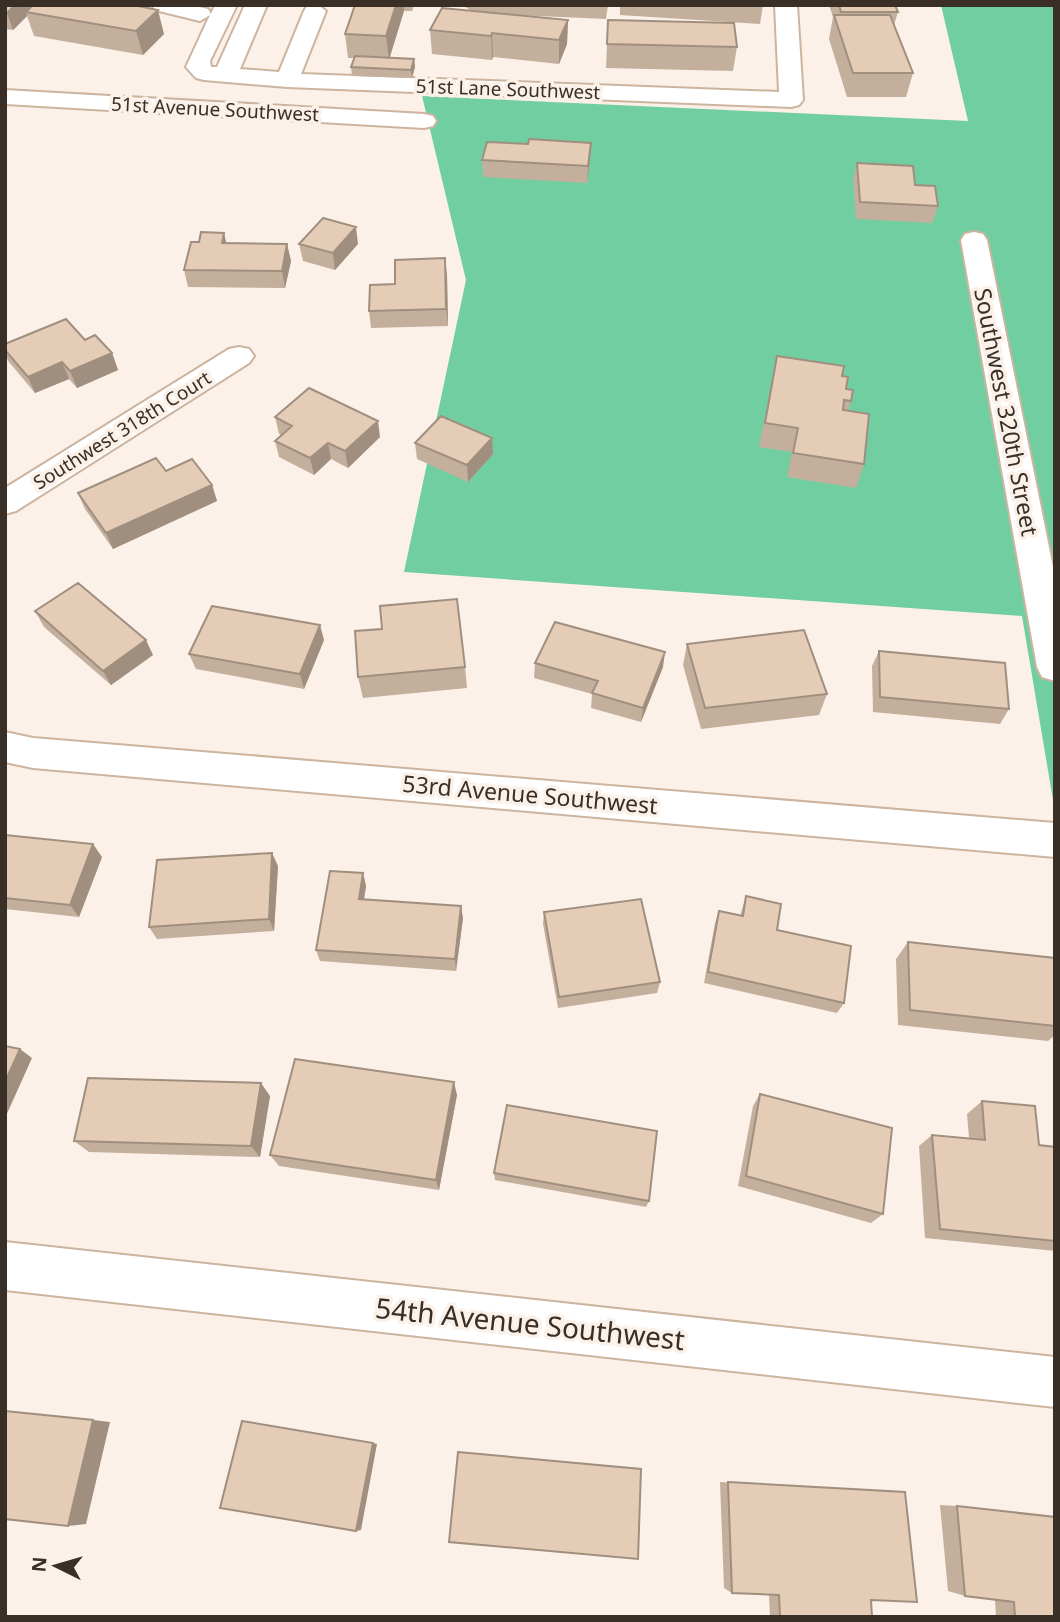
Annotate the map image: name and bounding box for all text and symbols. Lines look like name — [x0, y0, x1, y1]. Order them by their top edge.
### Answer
street label: 51st Lane Southwest — [415, 73, 601, 105]
street label: 51st Avenue Southwest — [110, 91, 320, 127]
street label: Southwest 320th Street — [967, 285, 1047, 538]
street label: Southwest 318th Court — [28, 365, 216, 495]
street label: 53rd Avenue Southwest — [401, 767, 659, 821]
street label: 54th Avenue Southwest — [374, 1288, 687, 1358]
north arrow — [21, 1531, 91, 1601]
text: N — [25, 1556, 53, 1573]

